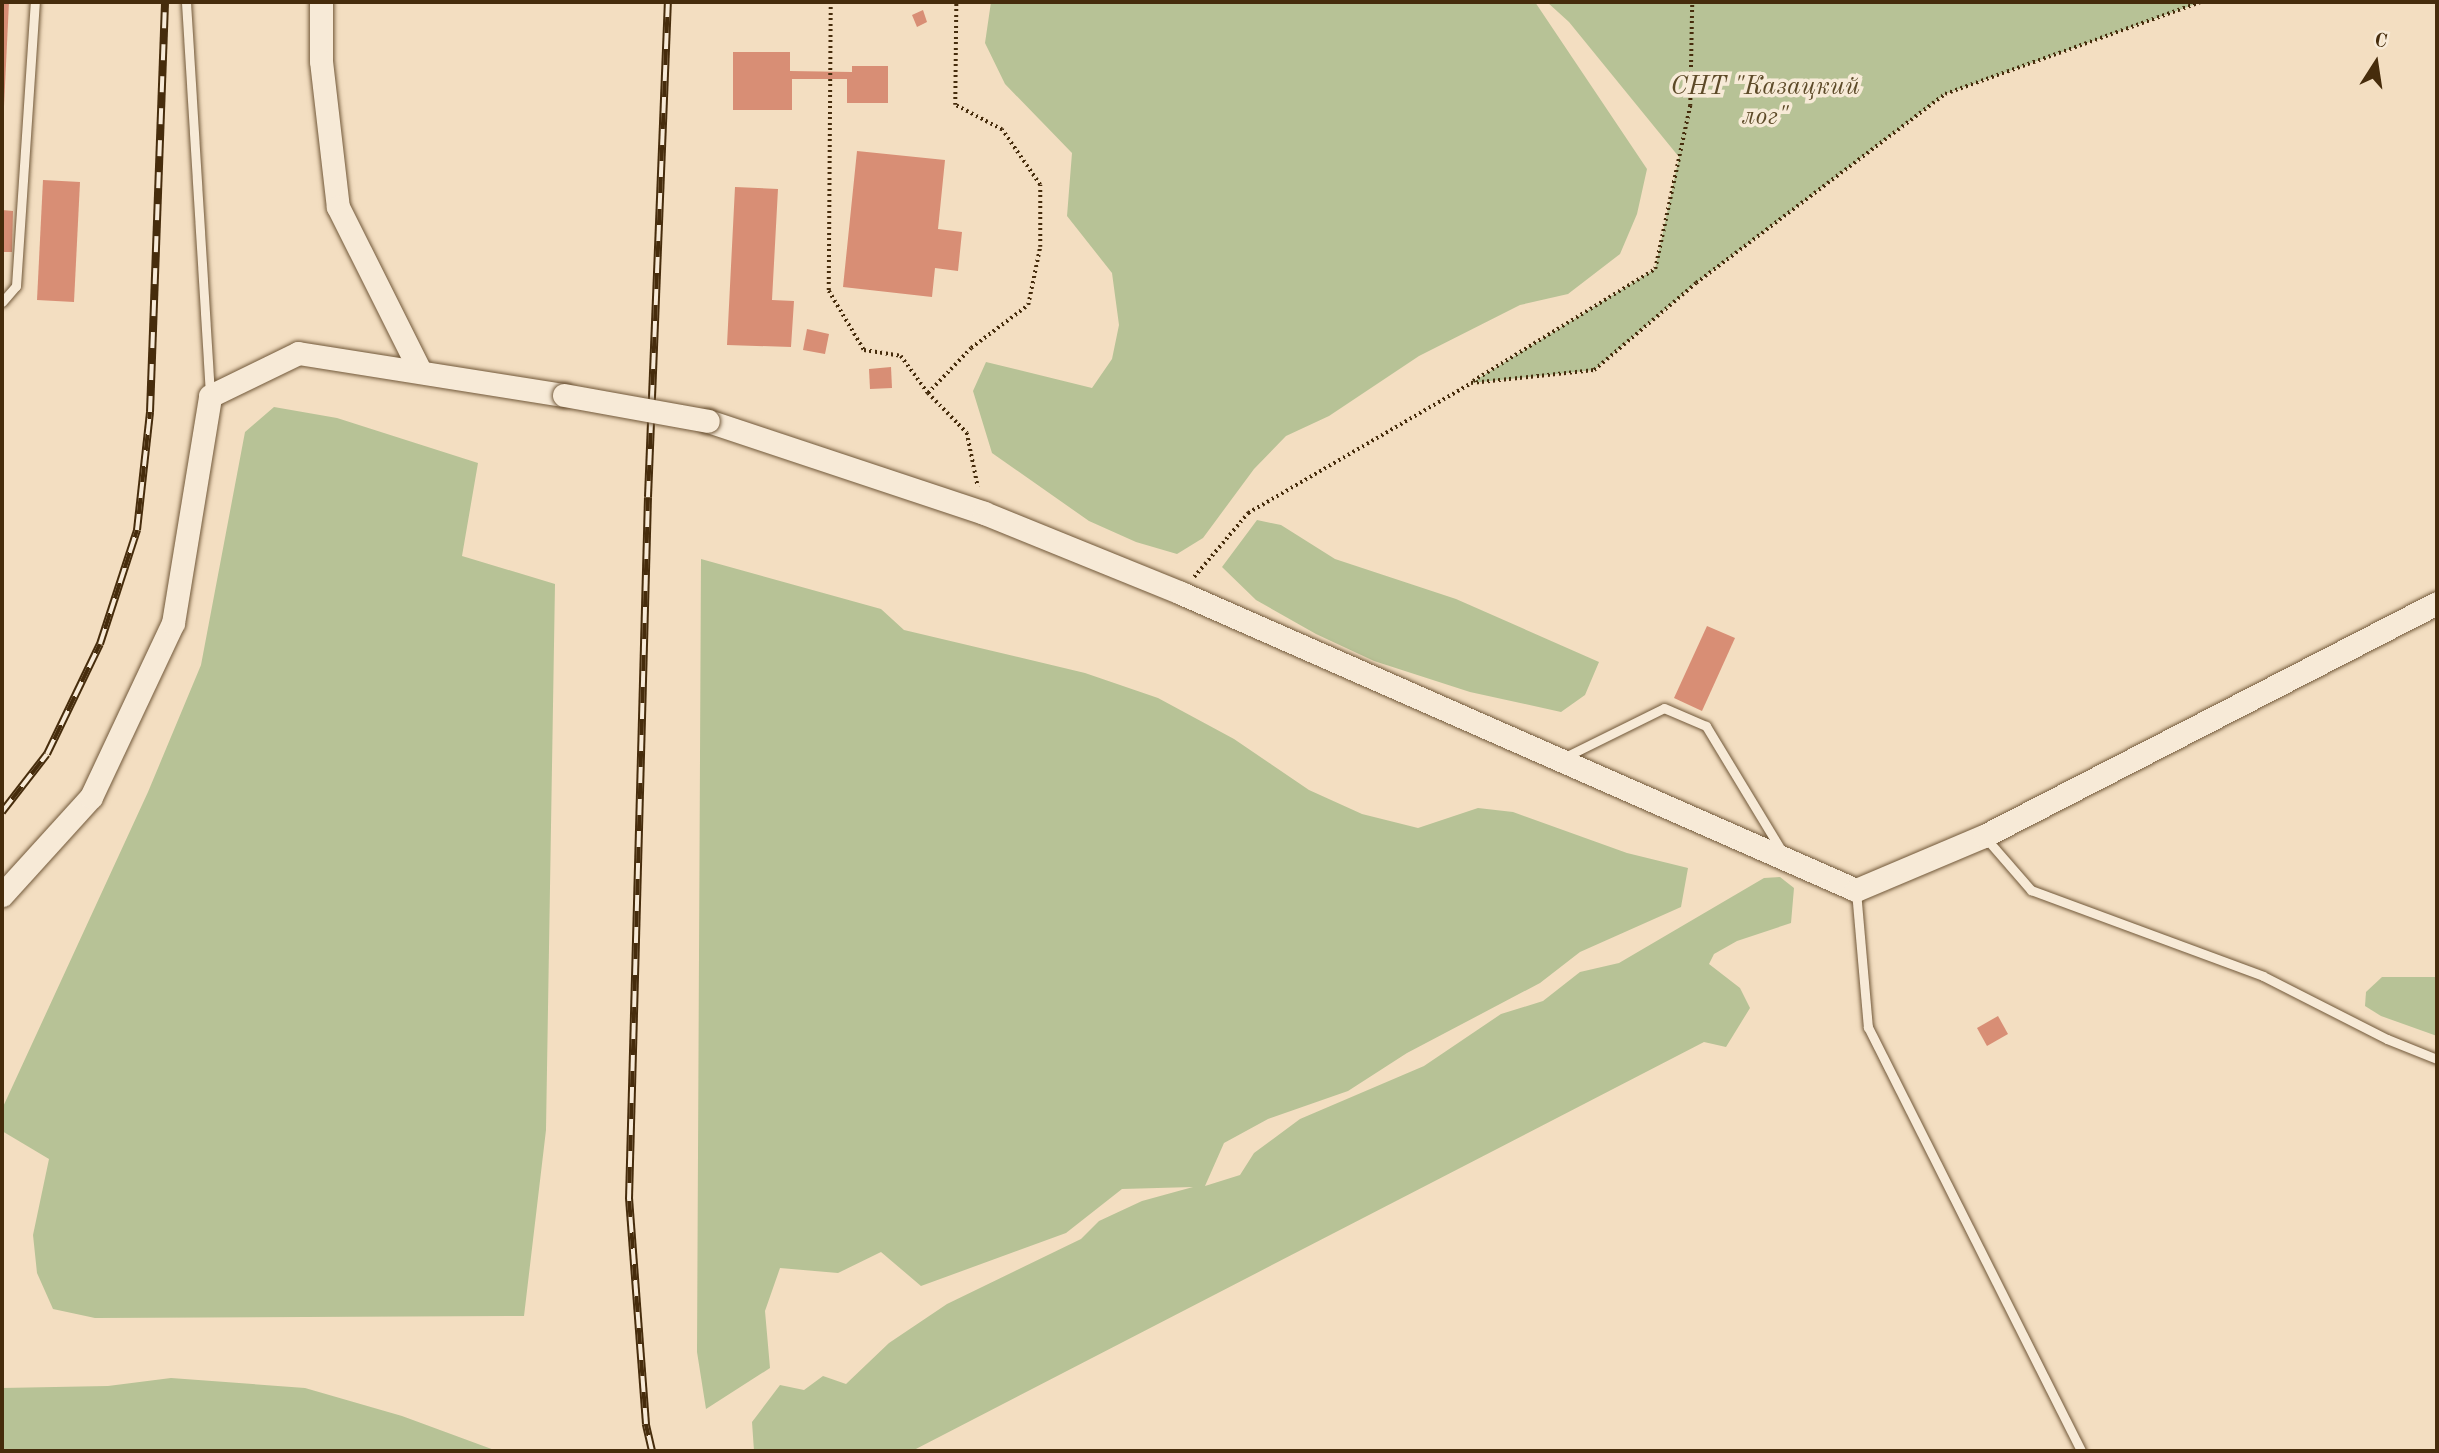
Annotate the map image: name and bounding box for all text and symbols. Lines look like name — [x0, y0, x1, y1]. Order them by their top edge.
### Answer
north arrow — [2341, 28, 2411, 98]
text: С — [2372, 31, 2389, 53]
park label: СНТ "Казацкий лог" — [1670, 72, 1860, 134]

